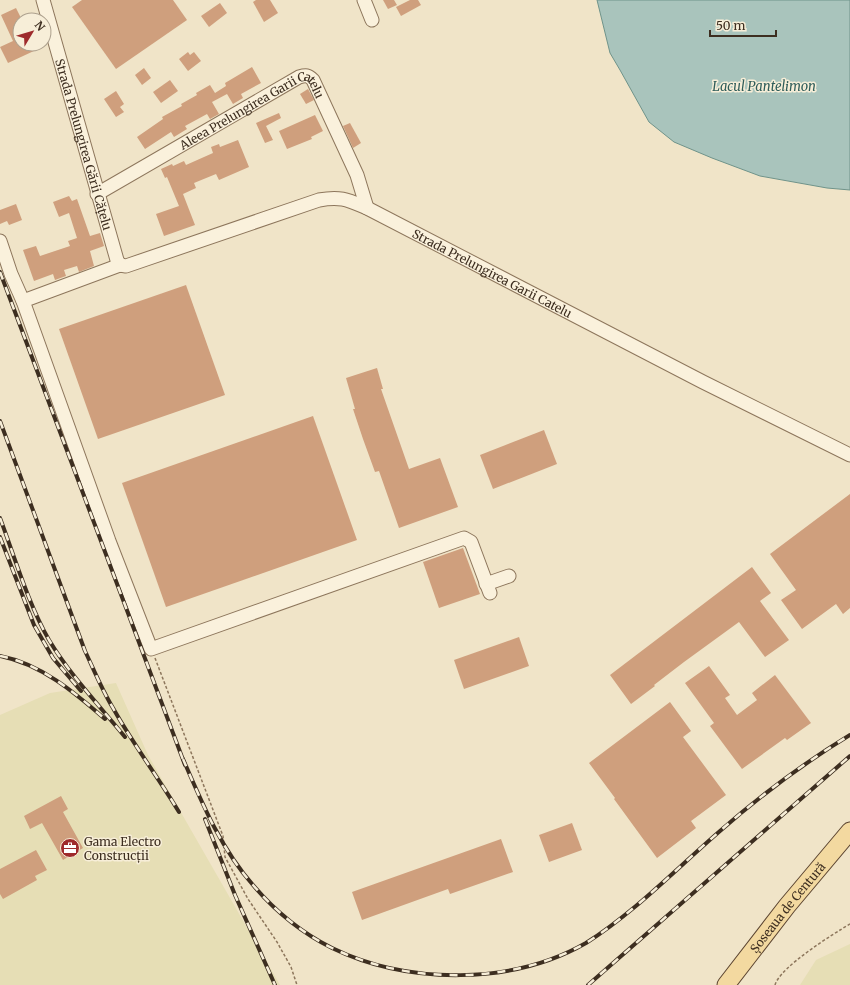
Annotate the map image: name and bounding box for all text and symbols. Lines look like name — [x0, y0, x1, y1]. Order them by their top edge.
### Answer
north arrow — [12, 12, 52, 52]
scale bar — [710, 12, 776, 38]
text: N — [32, 18, 48, 34]
text: 50 m — [716, 18, 745, 33]
street label: Strada Prelungirea Gării Cățelu — [53, 57, 116, 232]
street label: Aleea Prelungirea Garii Catelu — [176, 68, 328, 153]
water label: Lacul Pantelimon — [712, 78, 816, 95]
street label: Strada Prelungirea Garii Catelu — [410, 225, 575, 321]
place label: Gama Electro Construcții — [84, 834, 161, 864]
office icon: Gama Electro Construcții — [59, 837, 81, 859]
street label: Șoseaua de Centură — [746, 859, 828, 956]

